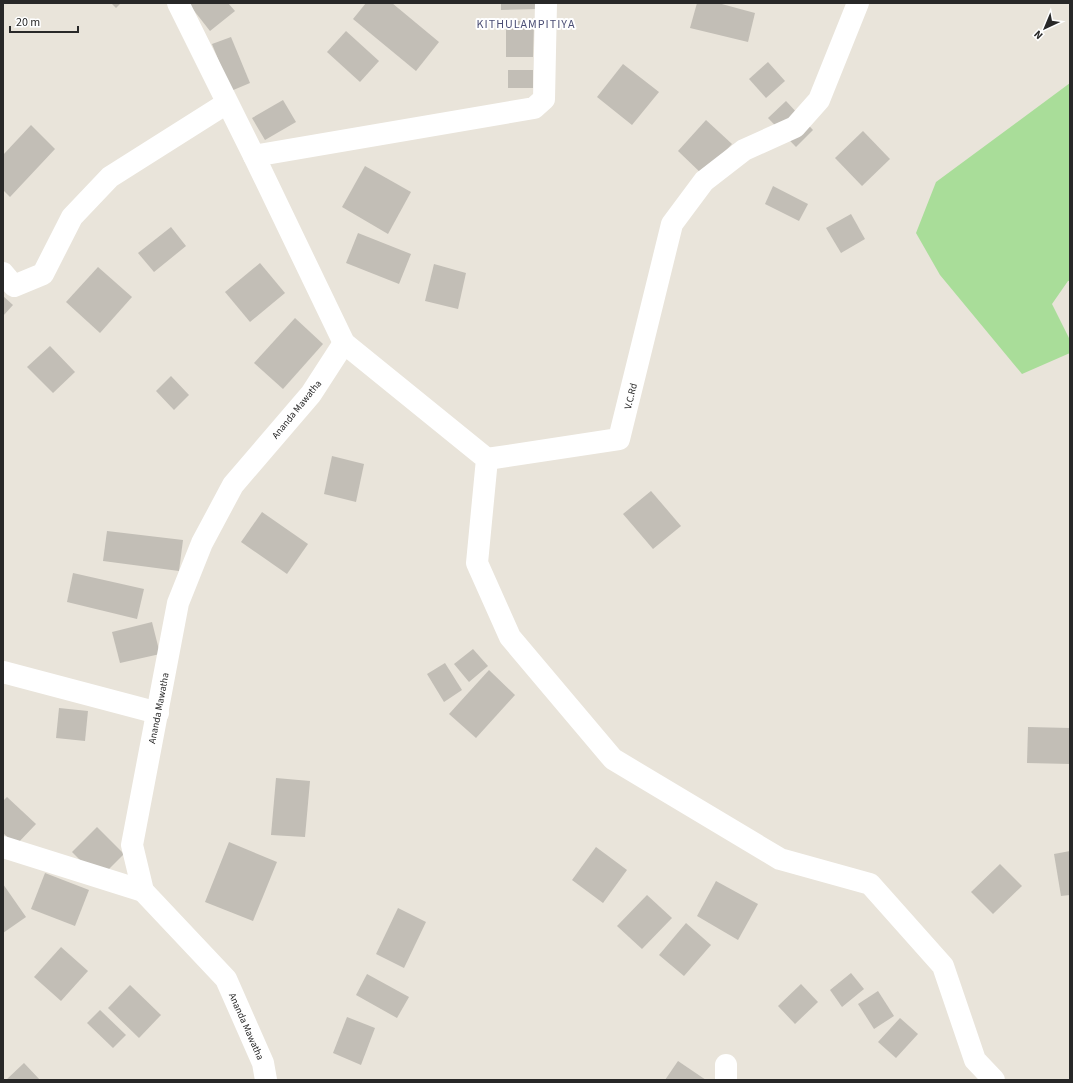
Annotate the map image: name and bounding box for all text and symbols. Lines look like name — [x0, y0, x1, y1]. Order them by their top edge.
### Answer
scale bar — [10, 8, 78, 34]
north arrow — [1025, 8, 1065, 48]
text: 20 m — [16, 14, 40, 31]
district label: KITHULAMPITIYA — [477, 16, 575, 33]
text: N — [1031, 27, 1046, 43]
street label: Ananda Mawatha — [269, 377, 325, 442]
street label: V.C.Rd — [621, 382, 641, 411]
street label: Ananda Mawatha — [145, 671, 173, 745]
street label: Ananda Mawatha — [225, 991, 267, 1062]

